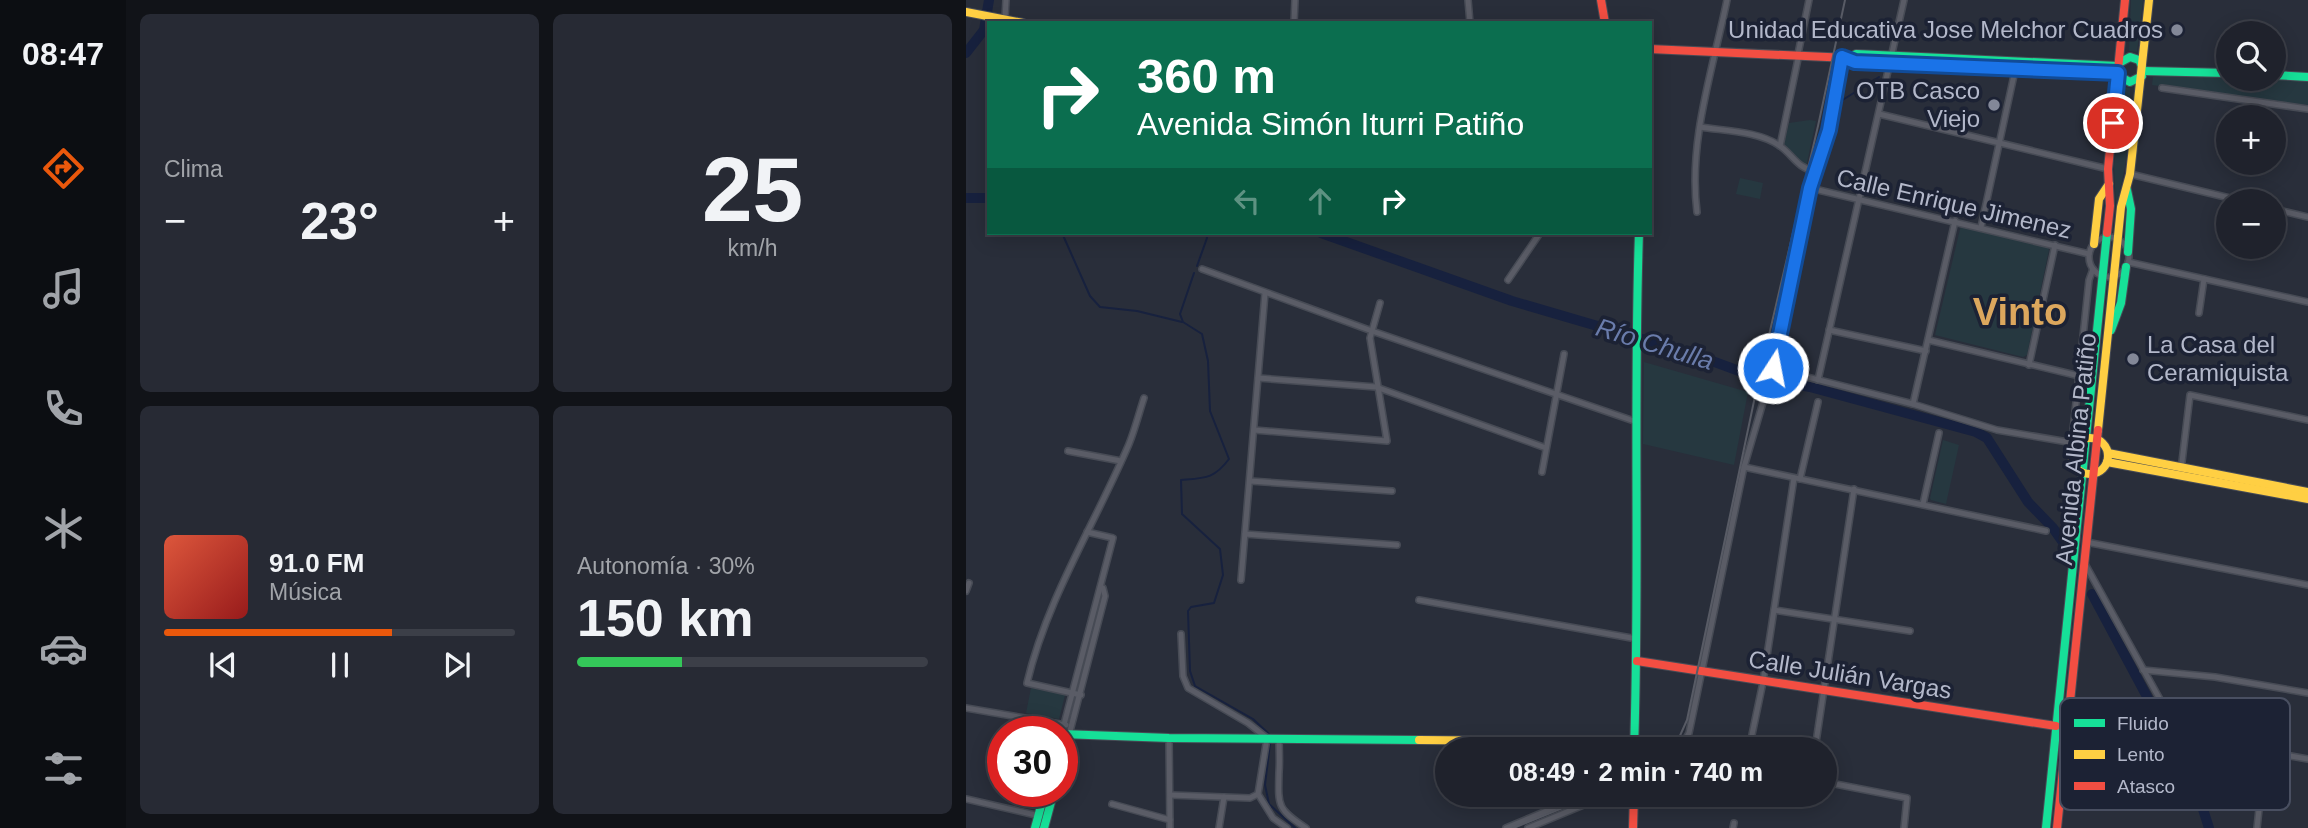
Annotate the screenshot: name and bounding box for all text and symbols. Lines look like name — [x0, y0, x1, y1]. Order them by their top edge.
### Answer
place label: Unidad Educativa Jose Melchor Cuadros — [1728, 16, 2163, 43]
map controls — [2216, 21, 2286, 259]
button: search — [2216, 21, 2286, 91]
marker: Unidad Educativa Jose Melchor Cuadros — [2169, 22, 2185, 38]
text: 08:47 — [22, 36, 104, 72]
icon: right — [1022, 49, 1113, 140]
text: 360 m — [1137, 49, 1276, 103]
place label: OTB Casco Viejo — [1856, 77, 1980, 132]
pin — [2083, 93, 2143, 153]
marker: OTB Casco Viejo — [1986, 97, 2002, 113]
icon: arrive — [2094, 104, 2132, 142]
button: + — [2216, 105, 2286, 175]
text: Avenida Simón Iturri Patiño — [1137, 106, 1524, 142]
text: 25 — [702, 139, 803, 240]
icon: directions — [39, 144, 88, 193]
text: Clima — [164, 156, 223, 182]
street label: Calle Enrique Jimenez — [1834, 163, 2074, 244]
icon: left — [1228, 182, 1266, 220]
icon: ahead — [1301, 182, 1339, 220]
icon: right — [1374, 182, 1412, 220]
button: − — [2216, 189, 2286, 259]
text: 23° — [300, 192, 379, 250]
text: − — [164, 200, 186, 242]
text: + — [493, 200, 515, 242]
text: km/h — [728, 235, 777, 261]
icon: music — [39, 264, 88, 313]
district label: Vinto — [1973, 291, 2067, 333]
water label: Río Chulla — [1593, 312, 1717, 376]
position arrow — [1736, 331, 1810, 405]
place label: La Casa del Ceramiquista — [2147, 331, 2289, 386]
street label: Avenida Albina Patiño — [2050, 332, 2101, 566]
marker: La Casa del Ceramiquista — [2125, 351, 2141, 367]
icon: phone — [39, 384, 88, 433]
icon: climate — [39, 504, 88, 553]
text: 91.0 FM — [269, 548, 364, 578]
text: Autonomía · 30% — [577, 553, 755, 579]
text: Música — [269, 579, 342, 605]
text: 150 km — [577, 589, 753, 647]
icon: car — [39, 624, 88, 673]
street label: Calle Julián Vargas — [1747, 645, 1953, 704]
icon: previous — [204, 646, 242, 684]
icon: pause — [321, 646, 359, 684]
icon: next — [438, 646, 476, 684]
legend — [2060, 698, 2290, 810]
text: Fluido — [2117, 713, 2169, 734]
speed limit sign: 30 — [987, 716, 1078, 807]
icon: filters — [39, 744, 88, 793]
text: Lento — [2117, 744, 2165, 765]
text: 08:49 · 2 min · 740 m — [1509, 757, 1763, 787]
text: Atasco — [2117, 776, 2175, 797]

